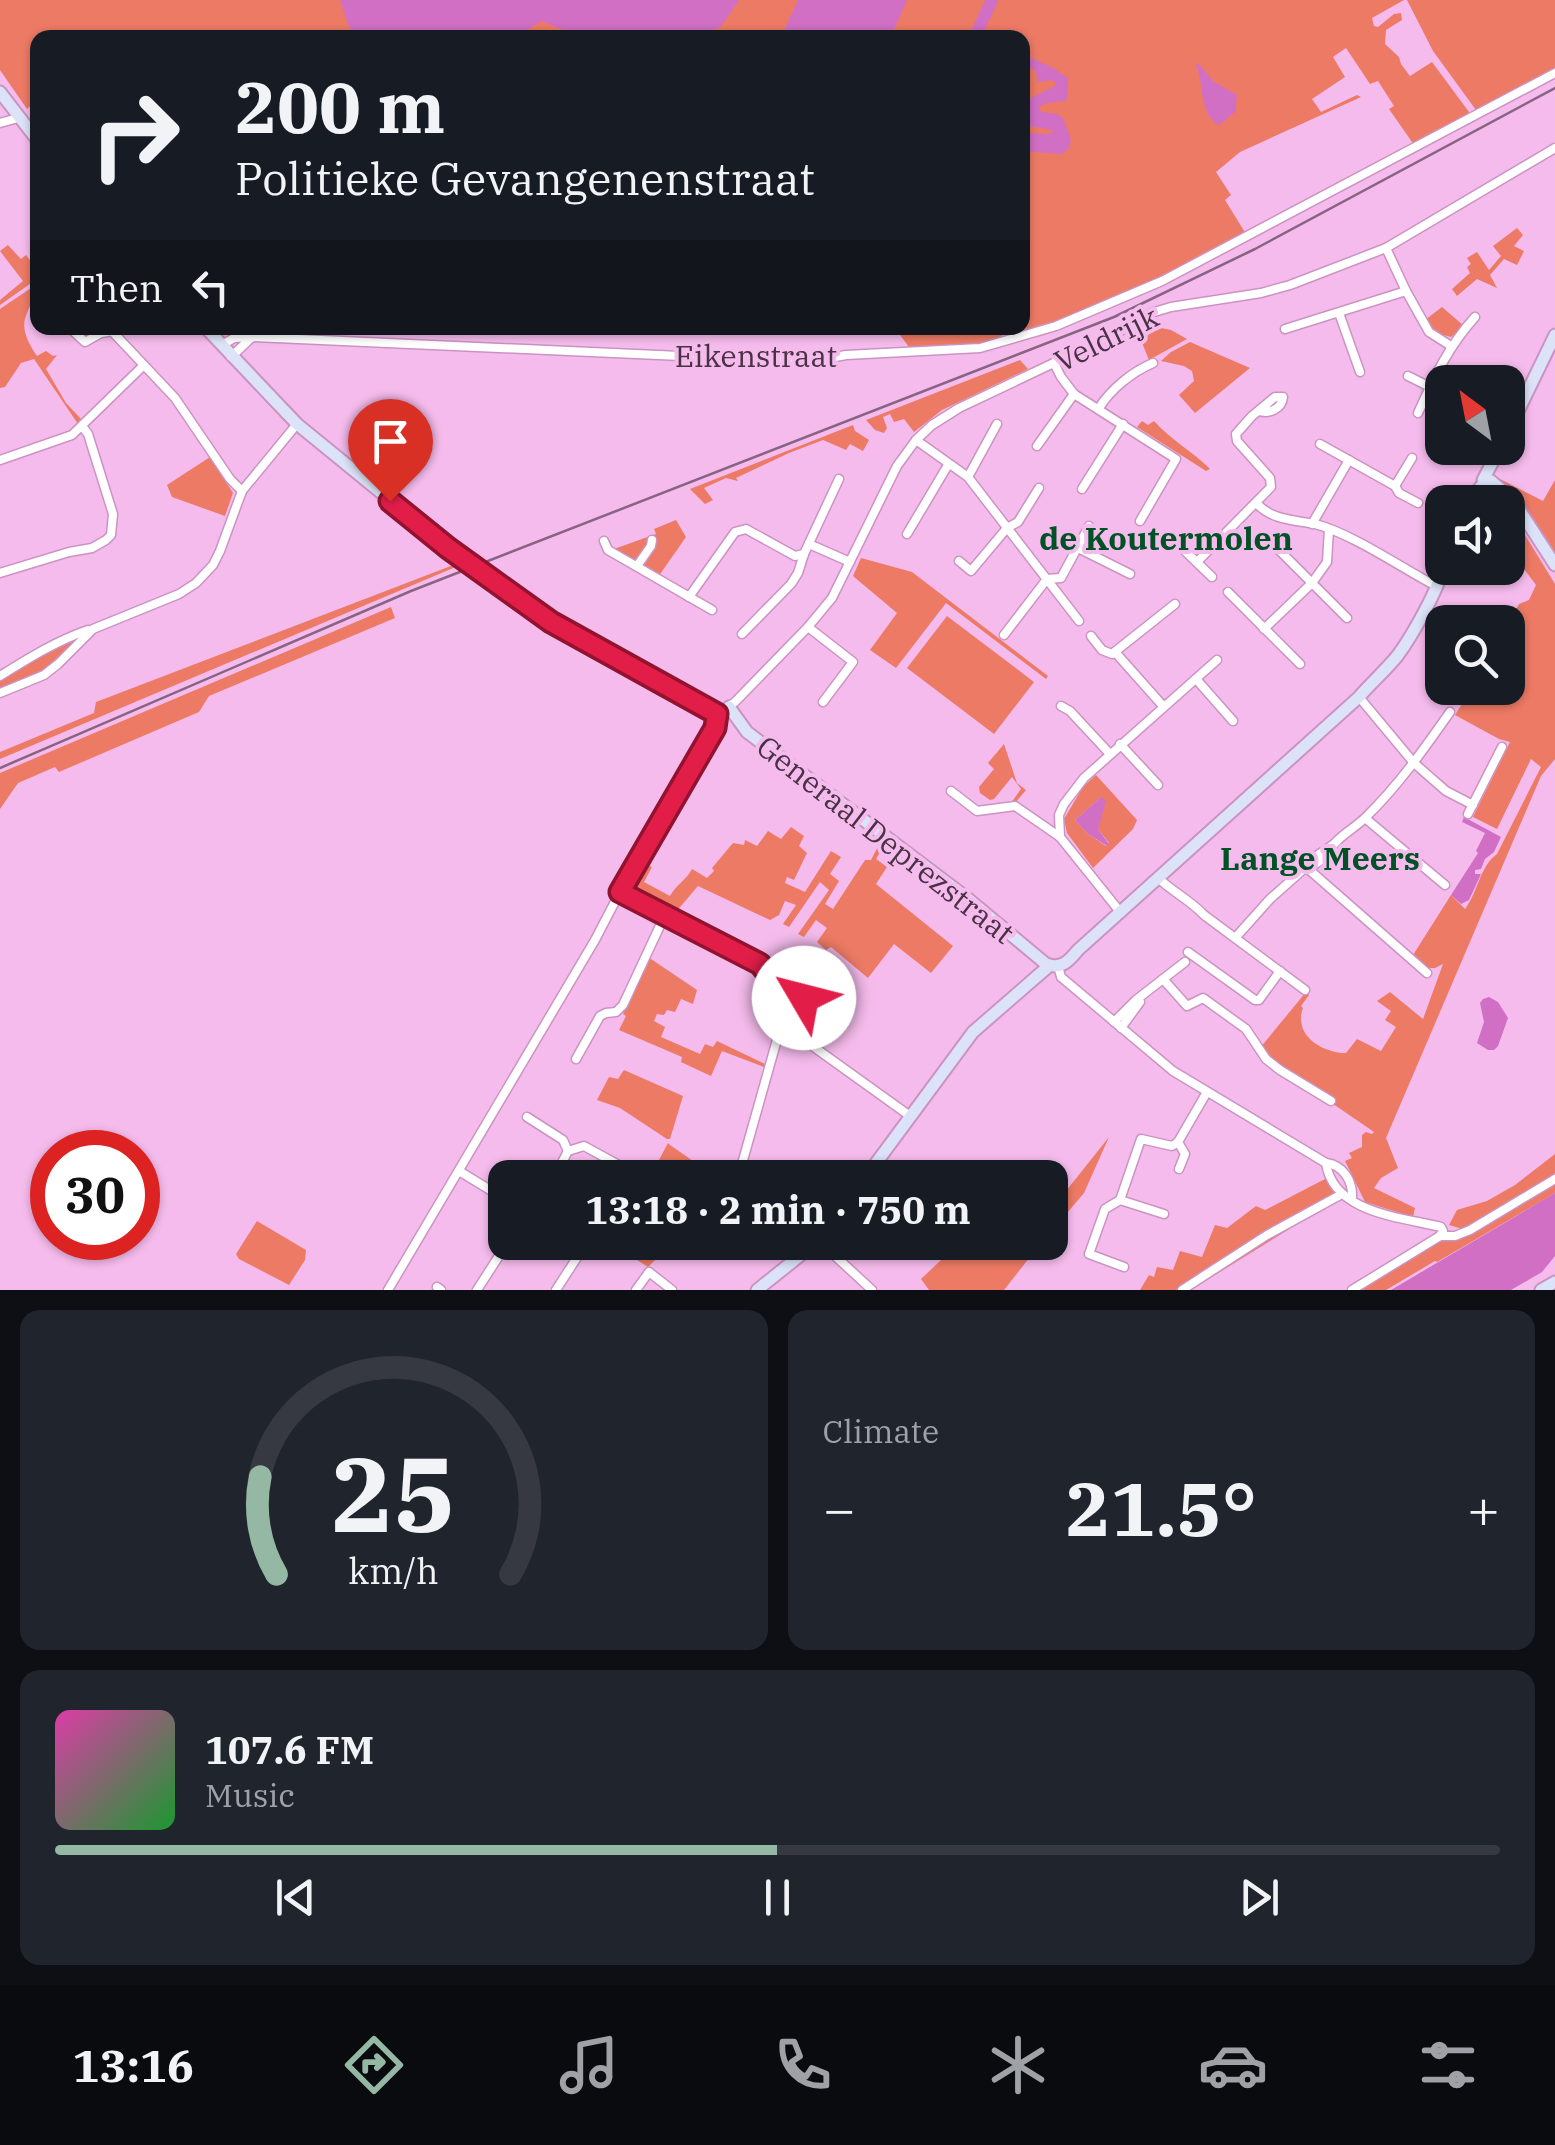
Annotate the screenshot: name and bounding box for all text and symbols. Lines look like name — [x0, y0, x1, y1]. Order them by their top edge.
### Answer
text: 200 m — [235, 61, 445, 152]
icon: right — [70, 70, 200, 200]
text: Politieke Gevangenenstraat — [235, 149, 815, 207]
icon: left — [183, 260, 238, 315]
text: Then — [70, 263, 163, 312]
street label: Veldrijk — [1048, 296, 1165, 380]
street label: Eikenstraat — [675, 336, 837, 375]
north arrow — [1425, 365, 1525, 465]
map controls — [1425, 365, 1525, 705]
pin — [348, 399, 433, 502]
icon: arrive — [363, 414, 418, 469]
button: sound — [1425, 485, 1525, 585]
district label: de Koutermolen — [1039, 517, 1293, 559]
button: search — [1425, 605, 1525, 705]
street label: Generaal Deprezstraat — [749, 726, 1023, 952]
district label: Lange Meers — [1220, 837, 1420, 879]
position arrow — [752, 946, 856, 1050]
speed limit sign: 30 — [30, 1130, 160, 1260]
text: 13:18 · 2 min · 750 m — [585, 1185, 971, 1234]
text: Climate — [823, 1410, 939, 1452]
text: 25 — [331, 1425, 456, 1561]
text: 21.5° — [1066, 1459, 1257, 1557]
text: − — [823, 1473, 856, 1544]
text: + — [1467, 1473, 1500, 1544]
text: km/h — [349, 1547, 439, 1594]
text: 107.6 FM — [205, 1725, 374, 1774]
text: Music — [205, 1774, 295, 1816]
icon: previous — [268, 1870, 323, 1925]
icon: pause — [750, 1870, 805, 1925]
icon: next — [1232, 1870, 1287, 1925]
icon: directions — [339, 2030, 409, 2100]
icon: music — [554, 2030, 624, 2100]
icon: phone — [768, 2030, 838, 2100]
icon: climate — [983, 2030, 1053, 2100]
icon: car — [1198, 2030, 1268, 2100]
icon: filters — [1413, 2030, 1483, 2100]
text: 13:16 — [72, 2036, 194, 2094]

